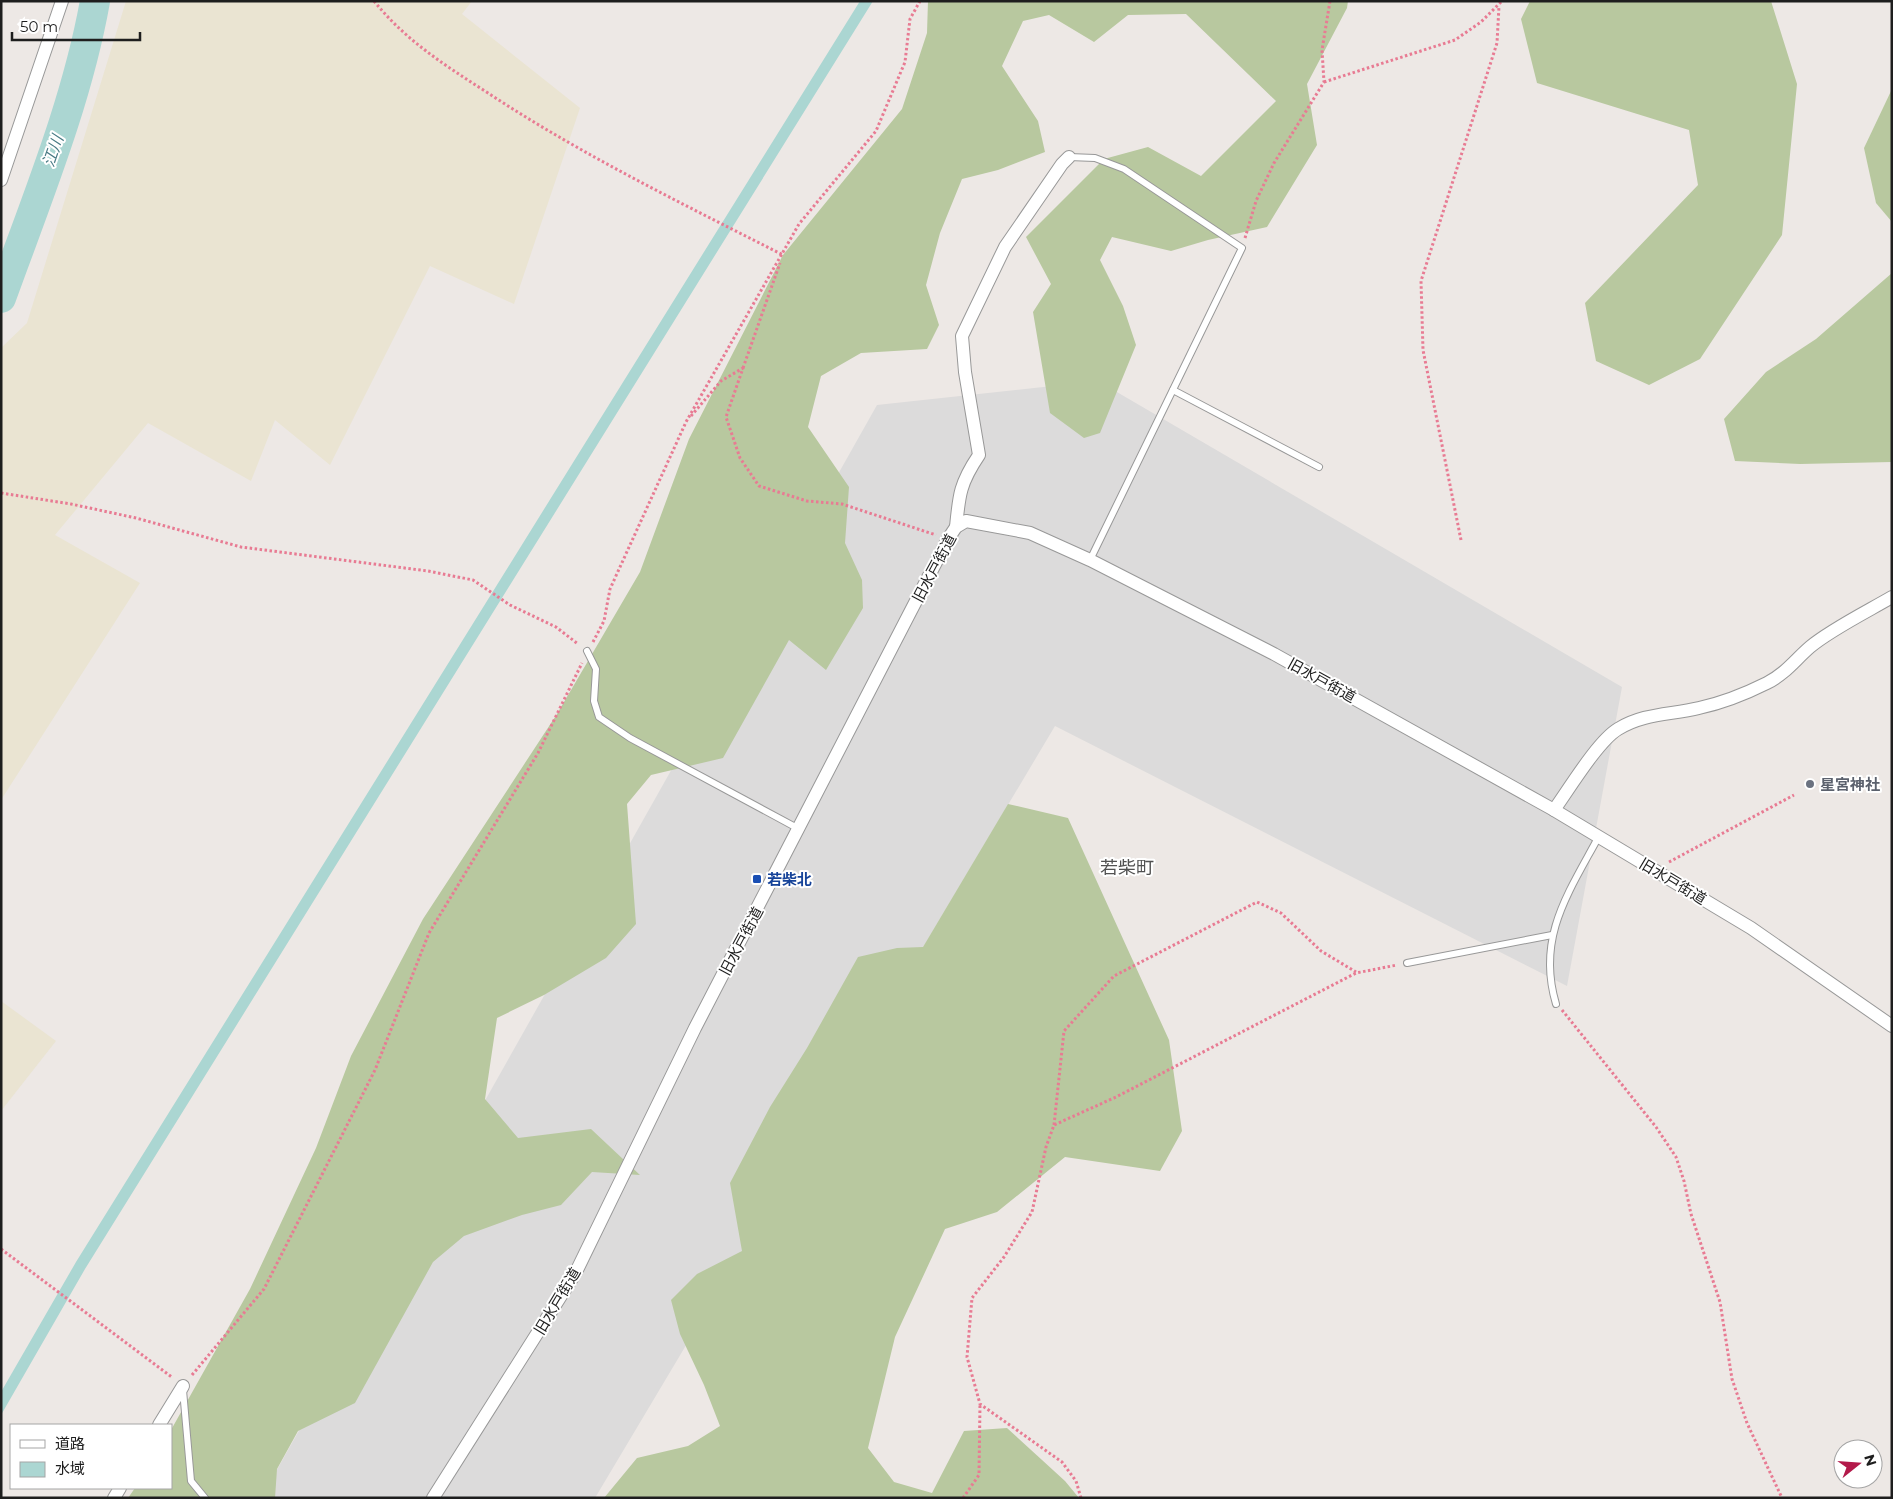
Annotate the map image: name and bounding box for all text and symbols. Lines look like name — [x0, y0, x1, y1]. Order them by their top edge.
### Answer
scale bar — [12, 10, 140, 42]
text: 50 m — [20, 17, 58, 36]
water label: 江川 — [39, 131, 68, 169]
street label: 旧水戸街道 — [908, 530, 960, 606]
street label: 旧水戸街道 — [1285, 654, 1359, 706]
place label: 星宮神社 — [1820, 775, 1880, 794]
marker: 星宮神社 — [1804, 778, 1816, 790]
street label: 旧水戸街道 — [1636, 854, 1710, 908]
district label: 若柴町 — [1100, 857, 1154, 879]
place label: 若柴北 — [767, 870, 812, 889]
marker: 若柴北 — [751, 873, 763, 885]
street label: 旧水戸街道 — [715, 903, 767, 979]
street label: 旧水戸街道 — [530, 1264, 584, 1338]
legend — [10, 1424, 172, 1489]
text: 道路 — [55, 1434, 85, 1453]
north arrow — [1833, 1439, 1883, 1489]
text: N — [1860, 1452, 1881, 1468]
text: 水域 — [55, 1459, 85, 1478]

